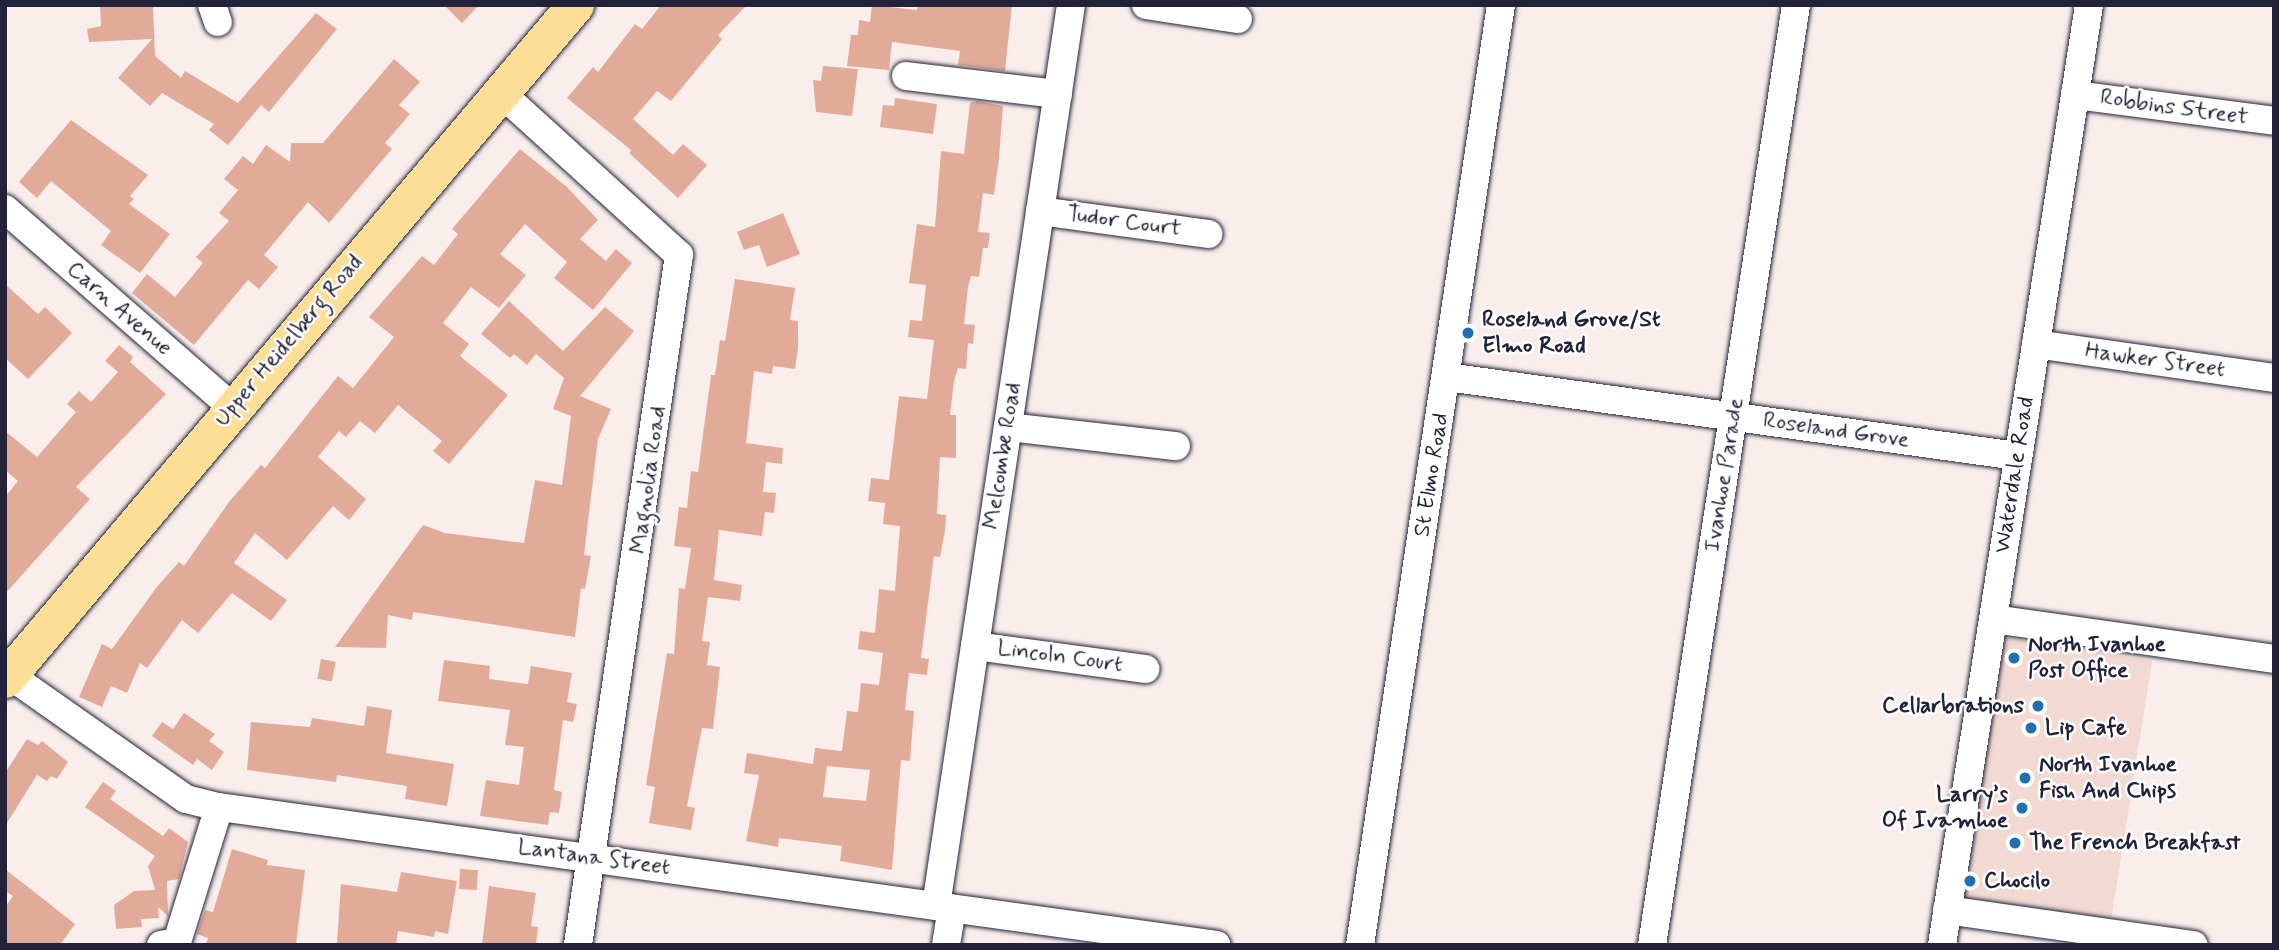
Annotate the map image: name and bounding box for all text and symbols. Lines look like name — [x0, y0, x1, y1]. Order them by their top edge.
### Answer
street label: Robbins Street — [2099, 84, 2249, 132]
street label: Tudor Court — [1066, 200, 1182, 244]
street label: Upper Heidelberg Road — [209, 250, 369, 432]
street label: Carn Avenue — [60, 255, 178, 363]
place label: Roseland Grove/St Elmo Road — [1482, 306, 1660, 360]
marker: Roseland Grove/St Elmo Road — [1460, 325, 1476, 341]
street label: Hawker Street — [2081, 337, 2229, 385]
street label: Melcombe Road — [978, 381, 1028, 531]
street label: Waterdale Road — [1989, 397, 2041, 553]
street label: Ivanhoe Parade — [1699, 398, 1751, 552]
street label: Magnolia Road — [625, 405, 673, 555]
street label: Roseland Grove — [1762, 407, 1910, 455]
street label: St Elmo Road — [1408, 409, 1456, 541]
place label: North Ivanhoe Post Office — [2028, 631, 2166, 685]
street label: Lincoln Court — [993, 634, 1127, 680]
marker: North Ivanhoe Post Office — [2006, 650, 2022, 666]
place label: Cellarbrations — [1882, 692, 2024, 720]
marker: Cellarbrations — [2030, 698, 2046, 714]
place label: Lip Cafe — [2045, 714, 2129, 742]
marker: Lip Cafe — [2023, 720, 2039, 736]
place label: North Ivanhoe Fish And Chips — [2039, 751, 2179, 805]
marker: North Ivanhoe Fish And Chips — [2017, 770, 2033, 786]
place label: Larry’s Of Ivamhoe — [1889, 781, 2008, 835]
marker: Larry’s Of Ivamhoe — [2014, 800, 2030, 816]
place label: The French Breakfast — [2029, 829, 2245, 857]
street label: Lantana Street — [514, 833, 674, 883]
marker: The French Breakfast — [2007, 835, 2023, 851]
place label: Chocilo — [1984, 867, 2050, 895]
marker: Chocilo — [1962, 873, 1978, 889]

